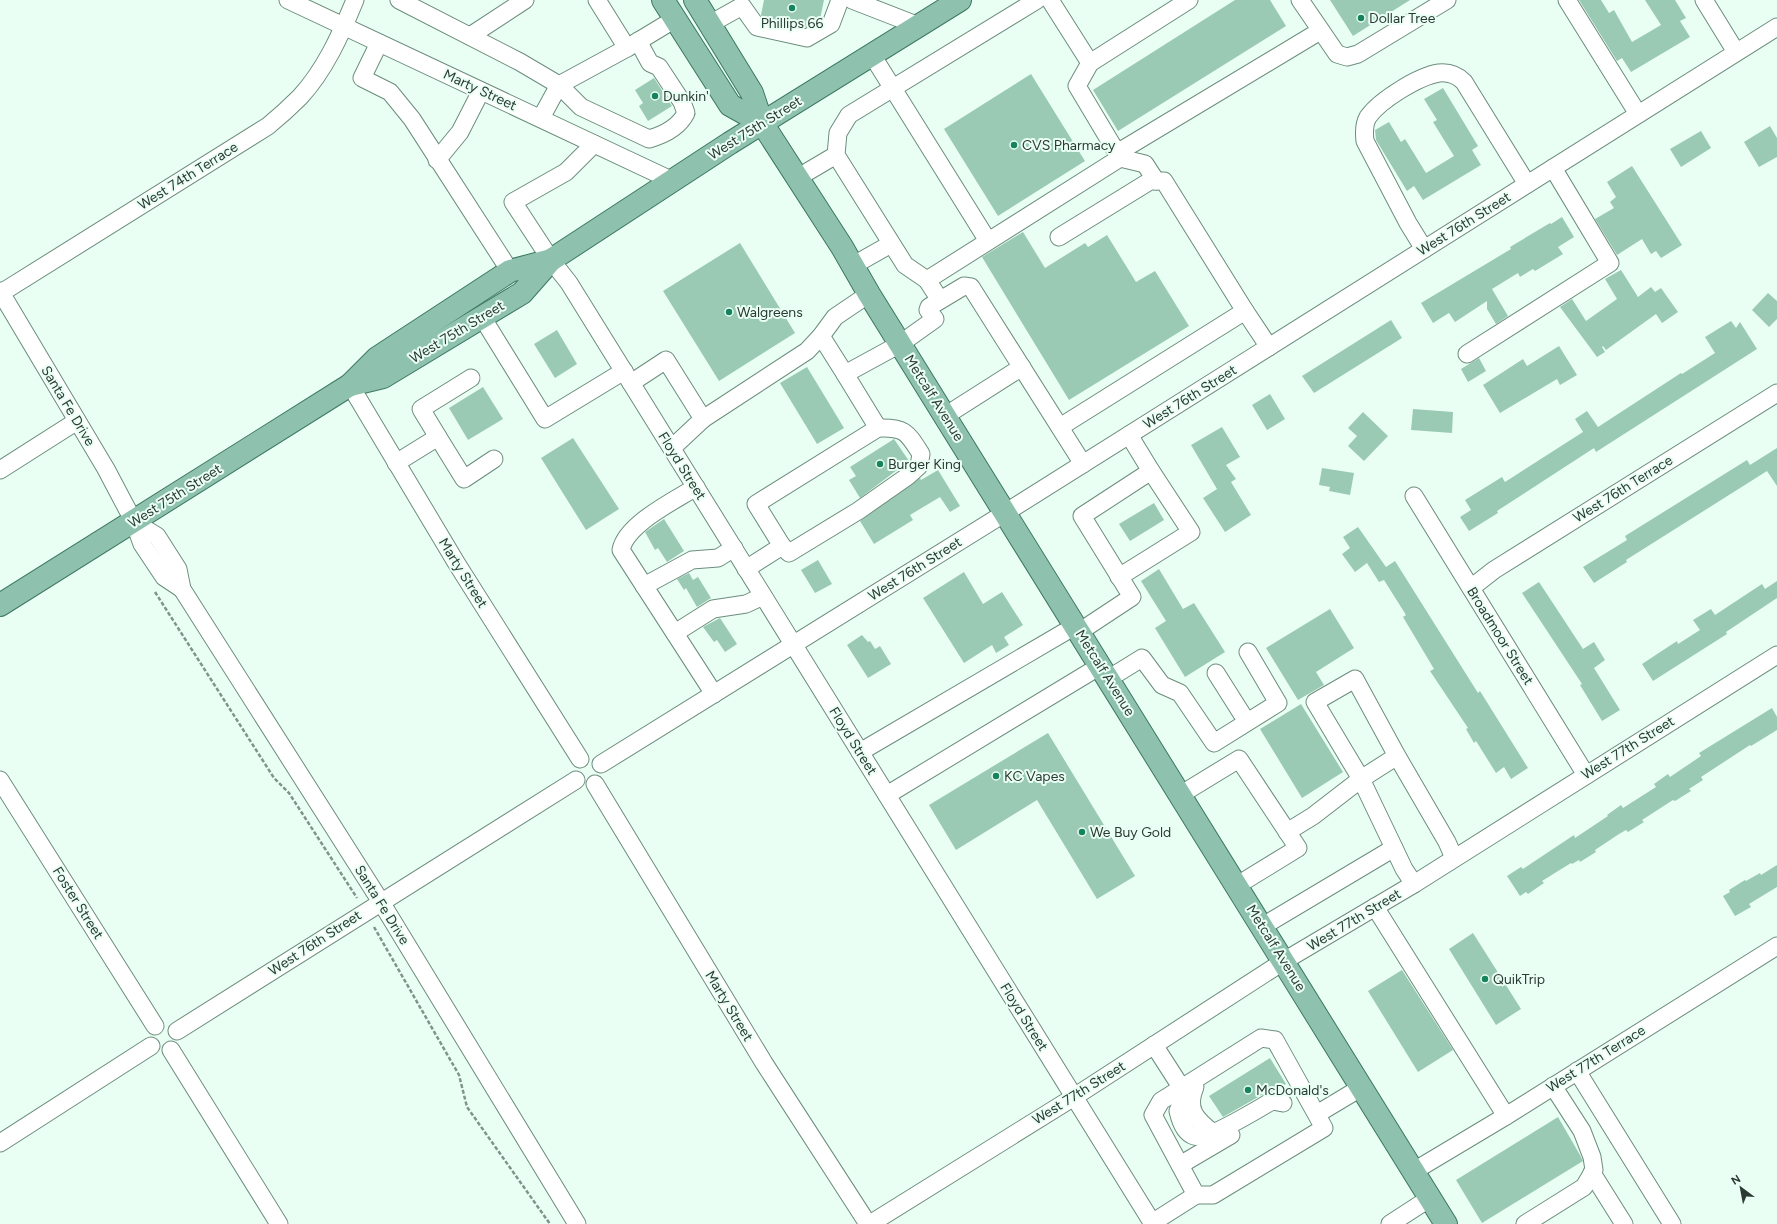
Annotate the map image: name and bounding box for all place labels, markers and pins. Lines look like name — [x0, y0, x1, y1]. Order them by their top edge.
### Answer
marker: Phillips 66 — [787, 3, 797, 13]
place label: Dollar Tree — [1369, 10, 1436, 27]
marker: Dollar Tree — [1356, 13, 1366, 23]
place label: Phillips 66 — [761, 15, 823, 32]
place label: Dunkin' — [663, 88, 709, 105]
marker: Dunkin' — [650, 91, 660, 101]
place label: CVS Pharmacy — [1022, 137, 1116, 154]
marker: CVS Pharmacy — [1009, 140, 1019, 150]
place label: Walgreens — [737, 304, 803, 321]
marker: Walgreens — [724, 307, 734, 317]
place label: Burger King — [888, 456, 961, 473]
marker: Burger King — [875, 459, 885, 469]
place label: KC Vapes — [1004, 768, 1065, 785]
marker: KC Vapes — [991, 771, 1001, 781]
place label: We Buy Gold — [1090, 824, 1171, 841]
marker: We Buy Gold — [1077, 827, 1087, 837]
place label: QuikTrip — [1493, 971, 1545, 988]
marker: QuikTrip — [1480, 974, 1490, 984]
place label: McDonald's — [1256, 1082, 1329, 1099]
marker: McDonald's — [1243, 1085, 1253, 1095]

